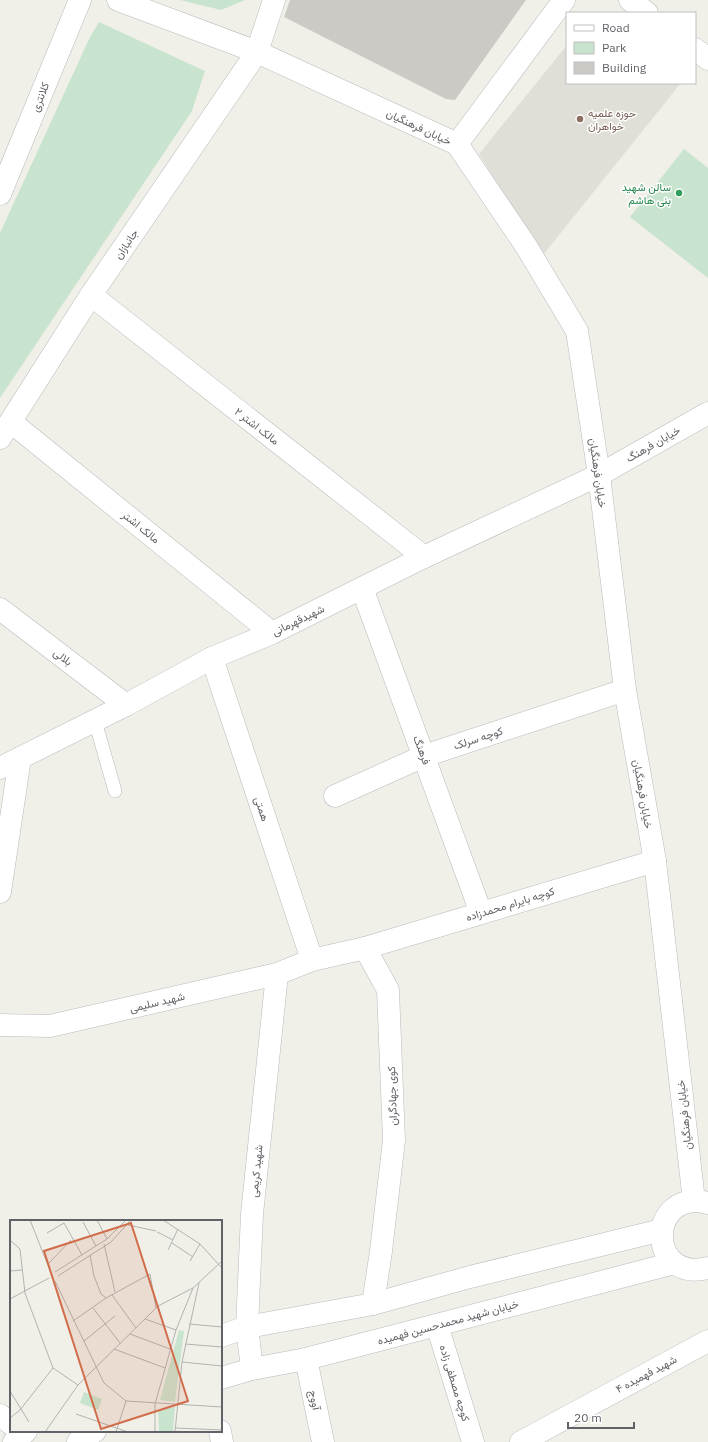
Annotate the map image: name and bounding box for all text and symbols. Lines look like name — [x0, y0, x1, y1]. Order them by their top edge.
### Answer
legend — [566, 12, 696, 84]
text: Road — [602, 20, 630, 35]
text: Park — [602, 40, 627, 55]
text: Building — [602, 60, 647, 75]
street label: کلانتری — [28, 80, 52, 114]
street label: خیابان فرهنگیان — [384, 106, 454, 148]
place label: حوزه علمیه خواهران — [588, 106, 636, 133]
marker: حوزه علمیه خواهران — [575, 114, 585, 124]
place label: سالن شهید بنی هاشم — [622, 180, 671, 208]
marker: سالن شهید بنی هاشم — [674, 188, 684, 198]
street label: جانبازان — [111, 226, 141, 262]
street label: مالک اشتر ۲ — [232, 404, 282, 448]
street label: خیابان فرهنگ — [623, 423, 683, 465]
street label: خیابان فرهنگیان — [586, 437, 610, 509]
street label: مالک اشتر — [119, 507, 163, 546]
street label: شهیدقهرمانی — [269, 601, 327, 639]
street label: بلالی — [51, 645, 75, 669]
street label: کوچه سرلک — [452, 723, 505, 754]
street label: فرهنگ — [410, 733, 434, 767]
street label: خیابان فرهنگیان — [630, 758, 656, 830]
street label: همتی — [251, 795, 273, 823]
street label: کوچه بایرام محمدزاده — [464, 884, 556, 925]
street label: شهید سلیمی — [128, 989, 186, 1015]
street label: کوی جهادگران — [384, 1066, 400, 1126]
street label: خیابان فرهنگیان — [673, 1079, 695, 1151]
street label: شهید کریمی — [246, 1144, 266, 1198]
inset map — [10, 1220, 222, 1432]
street label: خیابان شهید محمدحسین فهمیده — [376, 1296, 520, 1348]
street label: کوچه مصطفی زاده — [436, 1343, 473, 1423]
street label: شهید فهمیده ۴ — [613, 1352, 679, 1396]
street label: آووج — [305, 1389, 324, 1413]
scale bar — [568, 1404, 634, 1430]
text: 20 m — [574, 1410, 602, 1425]

